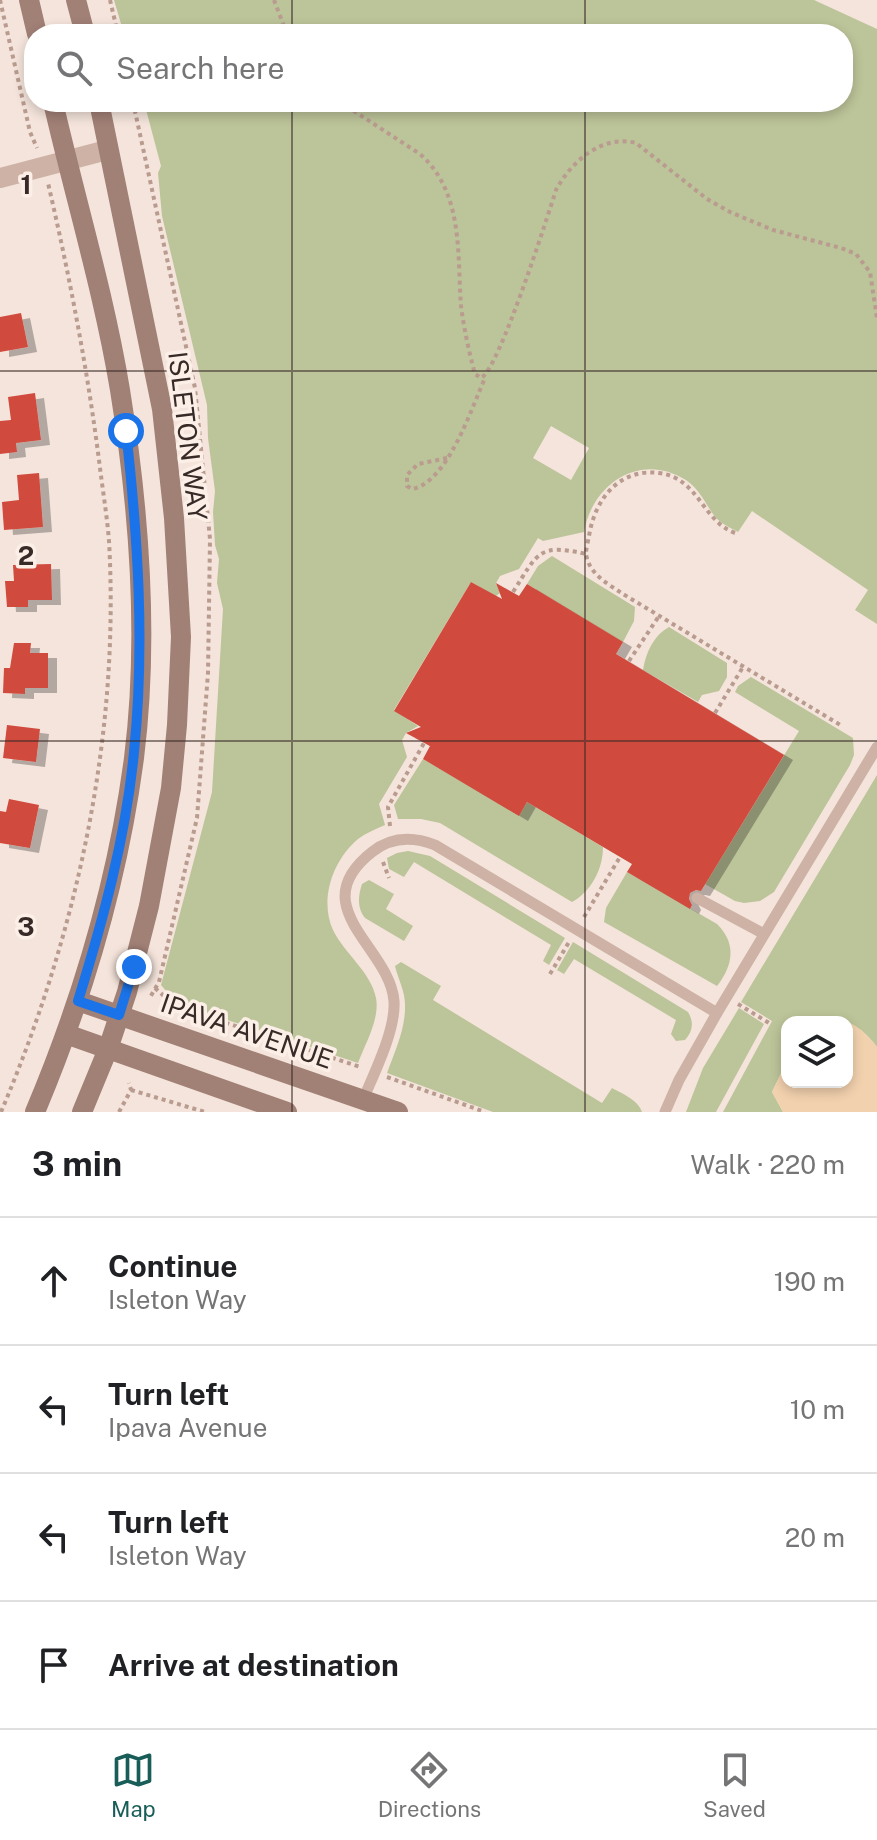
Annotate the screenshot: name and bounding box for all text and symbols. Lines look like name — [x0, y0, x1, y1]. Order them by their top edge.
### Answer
search box — [24, 24, 853, 112]
icon: search — [52, 46, 96, 90]
text: Search here — [116, 50, 284, 86]
text: 1 — [20, 169, 32, 200]
street label: ISLETON WAY — [162, 350, 214, 523]
route start — [108, 413, 144, 449]
text: 2 — [18, 540, 34, 571]
text: 3 — [17, 911, 35, 942]
route end — [116, 949, 152, 985]
street label: IPAVA AVENUE — [157, 987, 337, 1075]
map controls — [781, 1016, 853, 1088]
button: layers — [781, 1016, 853, 1088]
text: 3 min — [32, 1144, 122, 1184]
text: Walk · 220 m — [690, 1149, 845, 1180]
text: Continue — [108, 1248, 238, 1284]
icon: ahead — [32, 1259, 76, 1303]
text: 190 m — [774, 1266, 845, 1297]
text: Isleton Way — [108, 1284, 247, 1315]
text: Turn left — [108, 1376, 229, 1412]
icon: left — [32, 1387, 76, 1431]
text: 10 m — [790, 1394, 845, 1425]
text: Ipava Avenue — [108, 1412, 267, 1443]
text: Turn left — [108, 1504, 229, 1540]
icon: left — [32, 1515, 76, 1559]
text: 20 m — [785, 1522, 845, 1553]
text: Isleton Way — [108, 1540, 247, 1571]
icon: arrive — [32, 1643, 76, 1687]
text: Arrive at destination — [108, 1647, 399, 1683]
tab: Map — [111, 1748, 156, 1822]
tab: Directions — [378, 1748, 481, 1822]
tab: Saved — [703, 1748, 766, 1822]

